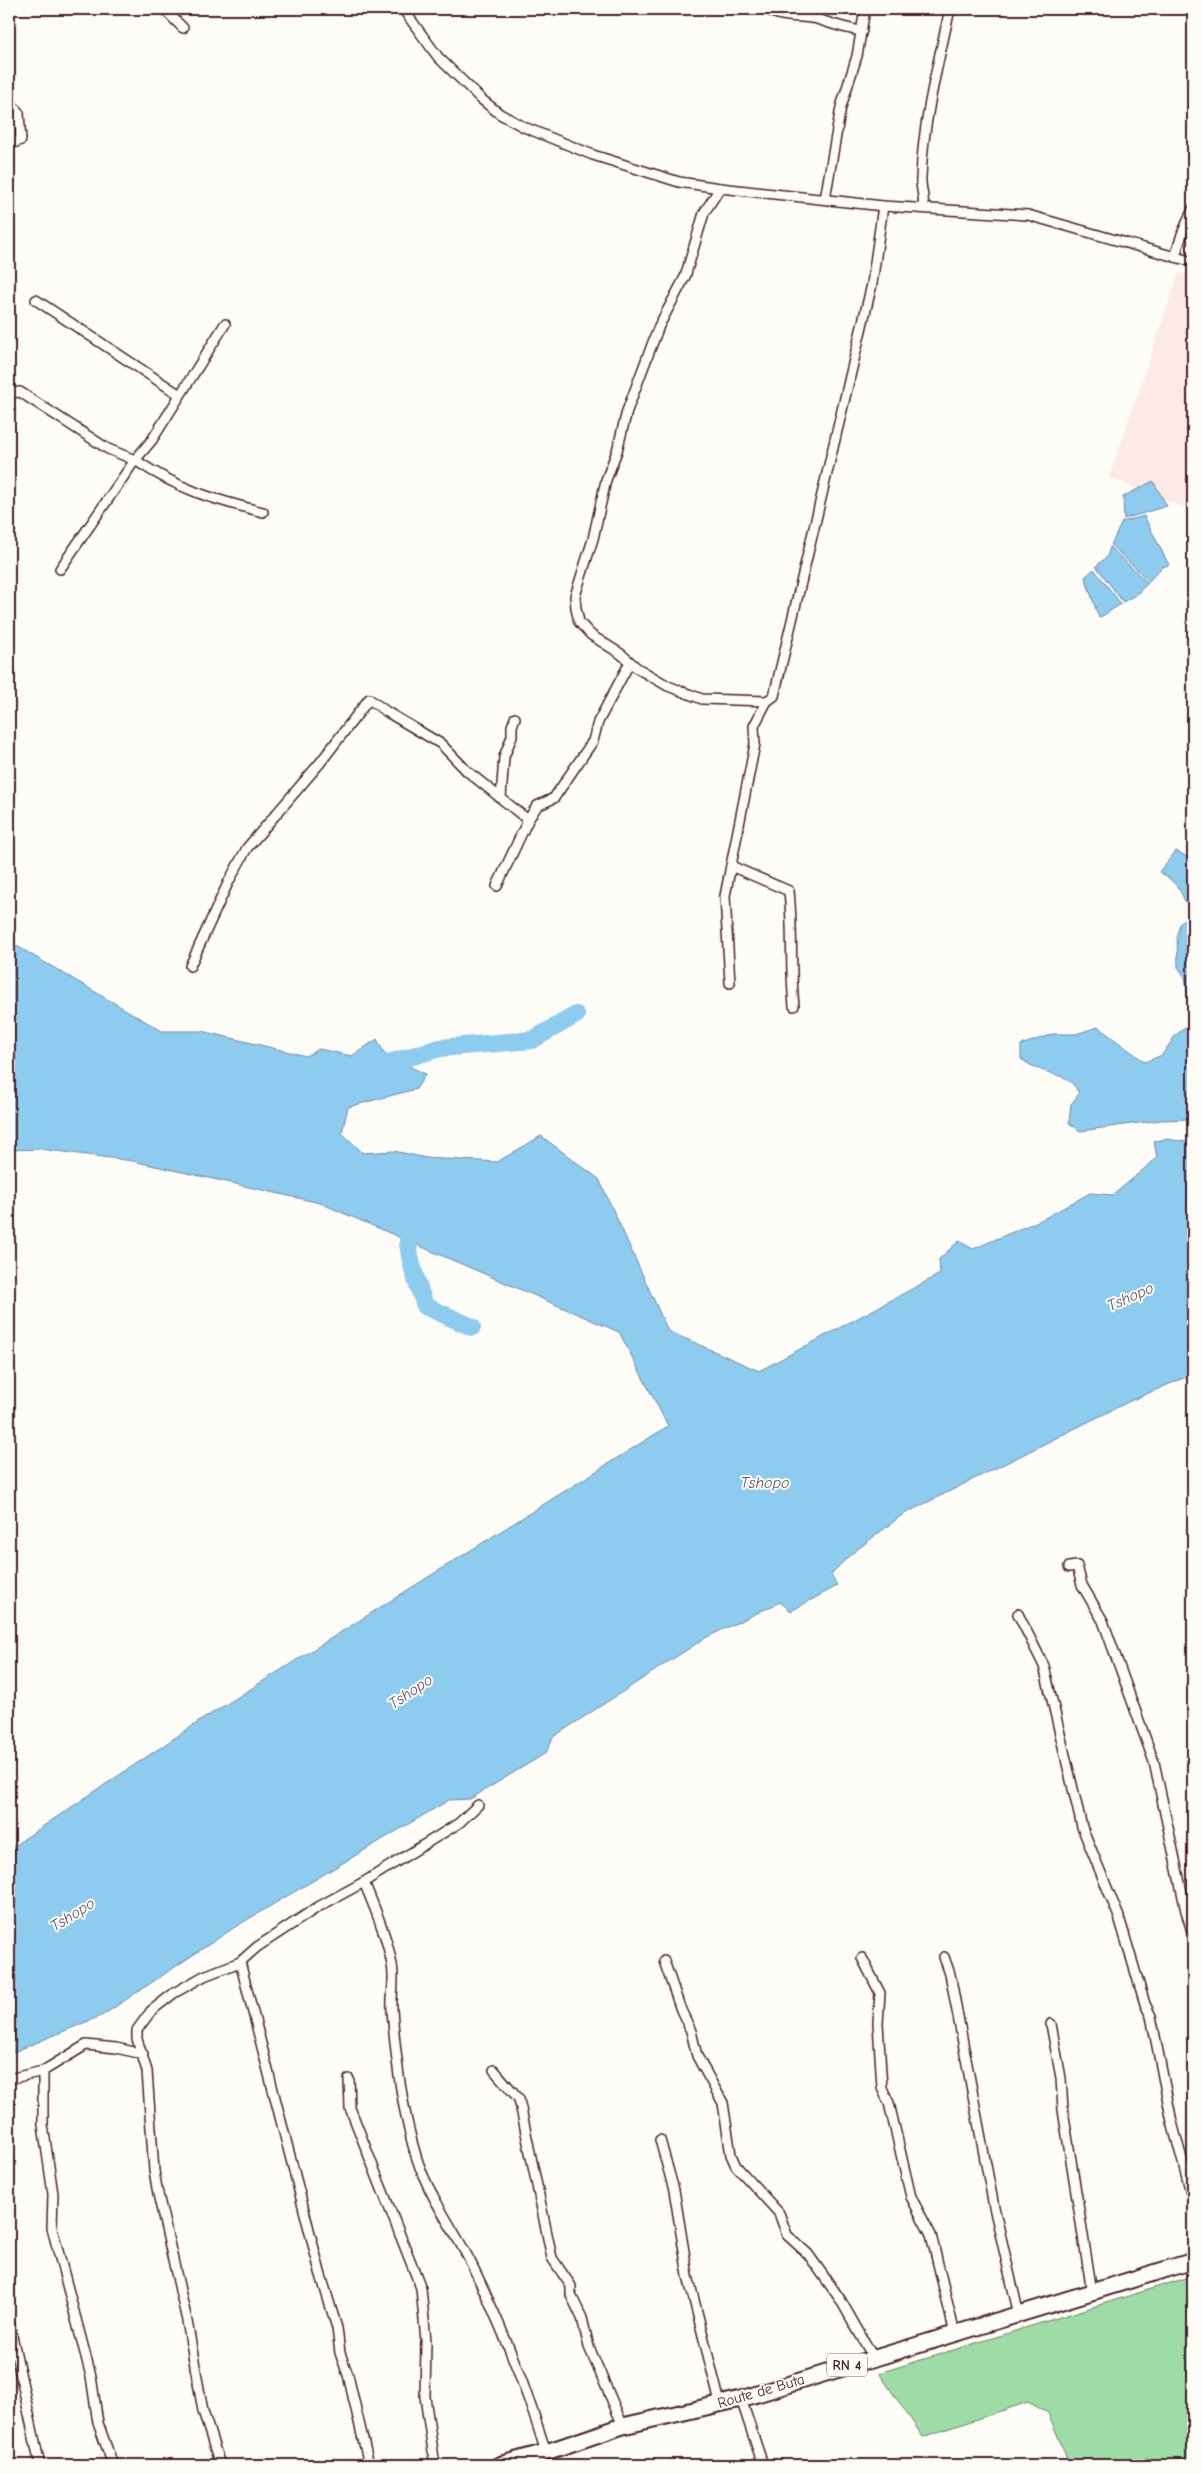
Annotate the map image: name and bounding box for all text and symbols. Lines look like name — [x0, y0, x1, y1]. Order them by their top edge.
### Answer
water label: Tshopo — [1104, 1279, 1156, 1315]
water label: Tshopo — [740, 1474, 790, 1492]
water label: Tshopo — [385, 1671, 436, 1713]
water label: Tshopo — [47, 1894, 98, 1935]
road number: RN 4 — [827, 2354, 867, 2376]
street label: Route de Buta — [715, 2370, 807, 2412]

